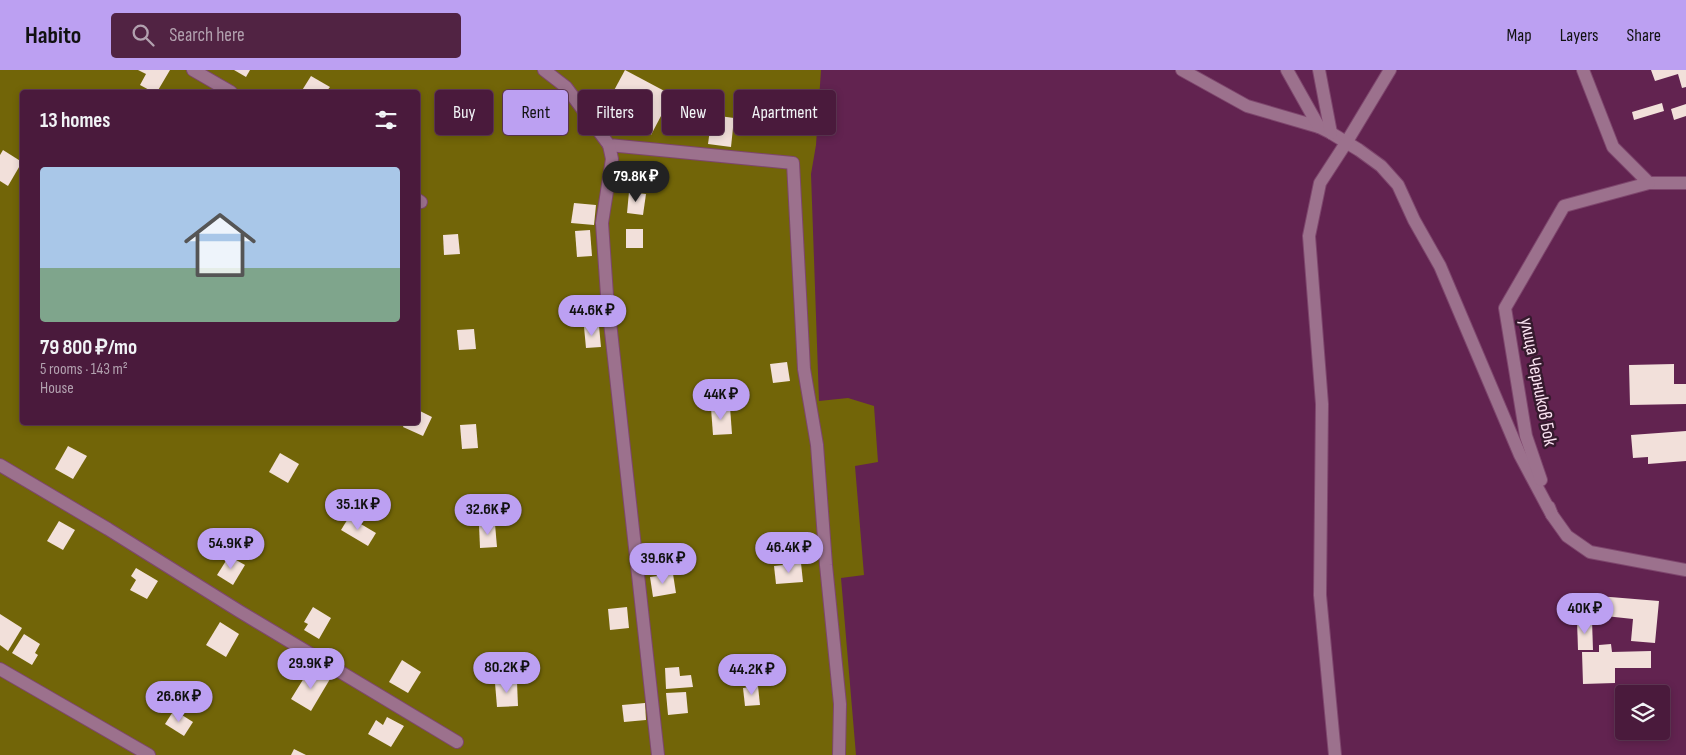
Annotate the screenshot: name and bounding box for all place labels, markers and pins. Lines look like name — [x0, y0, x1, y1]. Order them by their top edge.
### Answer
pin: 79.8K ₽ — [590, 160, 682, 203]
pin: 44.6K ₽ — [546, 294, 638, 337]
pin: 44K ₽ — [686, 378, 756, 421]
pin: 35.1K ₽ — [312, 488, 404, 531]
pin: 32.6K ₽ — [442, 494, 534, 536]
pin: 54.9K ₽ — [185, 528, 277, 570]
pin: 46.4K ₽ — [743, 532, 835, 574]
pin: 39.6K ₽ — [617, 542, 709, 585]
pin: 40K ₽ — [1550, 592, 1620, 635]
pin: 29.9K ₽ — [265, 648, 357, 690]
pin: 80.2K ₽ — [461, 652, 553, 694]
pin: 44.2K ₽ — [706, 654, 798, 696]
pin: 26.6K ₽ — [133, 680, 225, 723]

